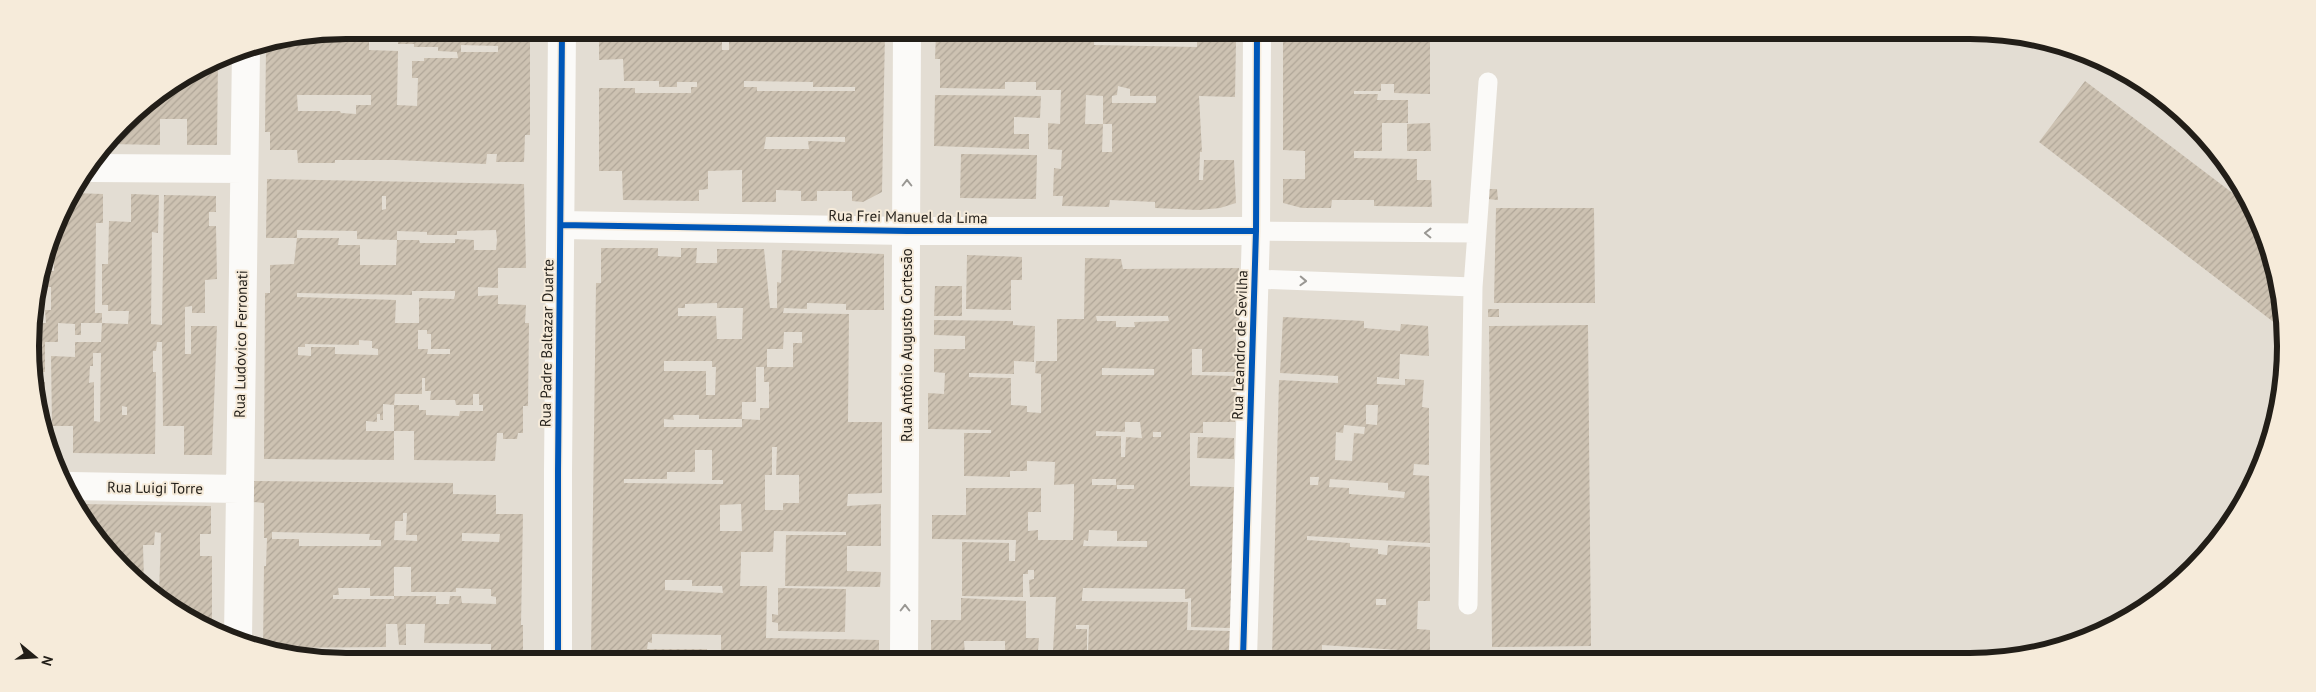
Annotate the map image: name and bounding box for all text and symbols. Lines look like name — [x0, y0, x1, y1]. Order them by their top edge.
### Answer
one-way arrow — [902, 179, 912, 187]
street label: Rua Frei Manuel da Lima — [828, 206, 988, 227]
one-way arrow — [1423, 228, 1431, 238]
street label: Rua Antônio Augusto Cortesão — [897, 248, 916, 442]
street label: Rua Padre Baltazar Duarte — [536, 259, 557, 427]
street label: Rua Ludovico Ferronati — [230, 270, 251, 418]
street label: Rua Leandro de Sevilha — [1227, 270, 1252, 420]
one-way arrow — [1299, 275, 1307, 286]
street label: Rua Luigi Torre — [107, 477, 203, 498]
one-way arrow — [900, 604, 910, 612]
north arrow — [10, 632, 60, 682]
text: N — [37, 654, 57, 668]

